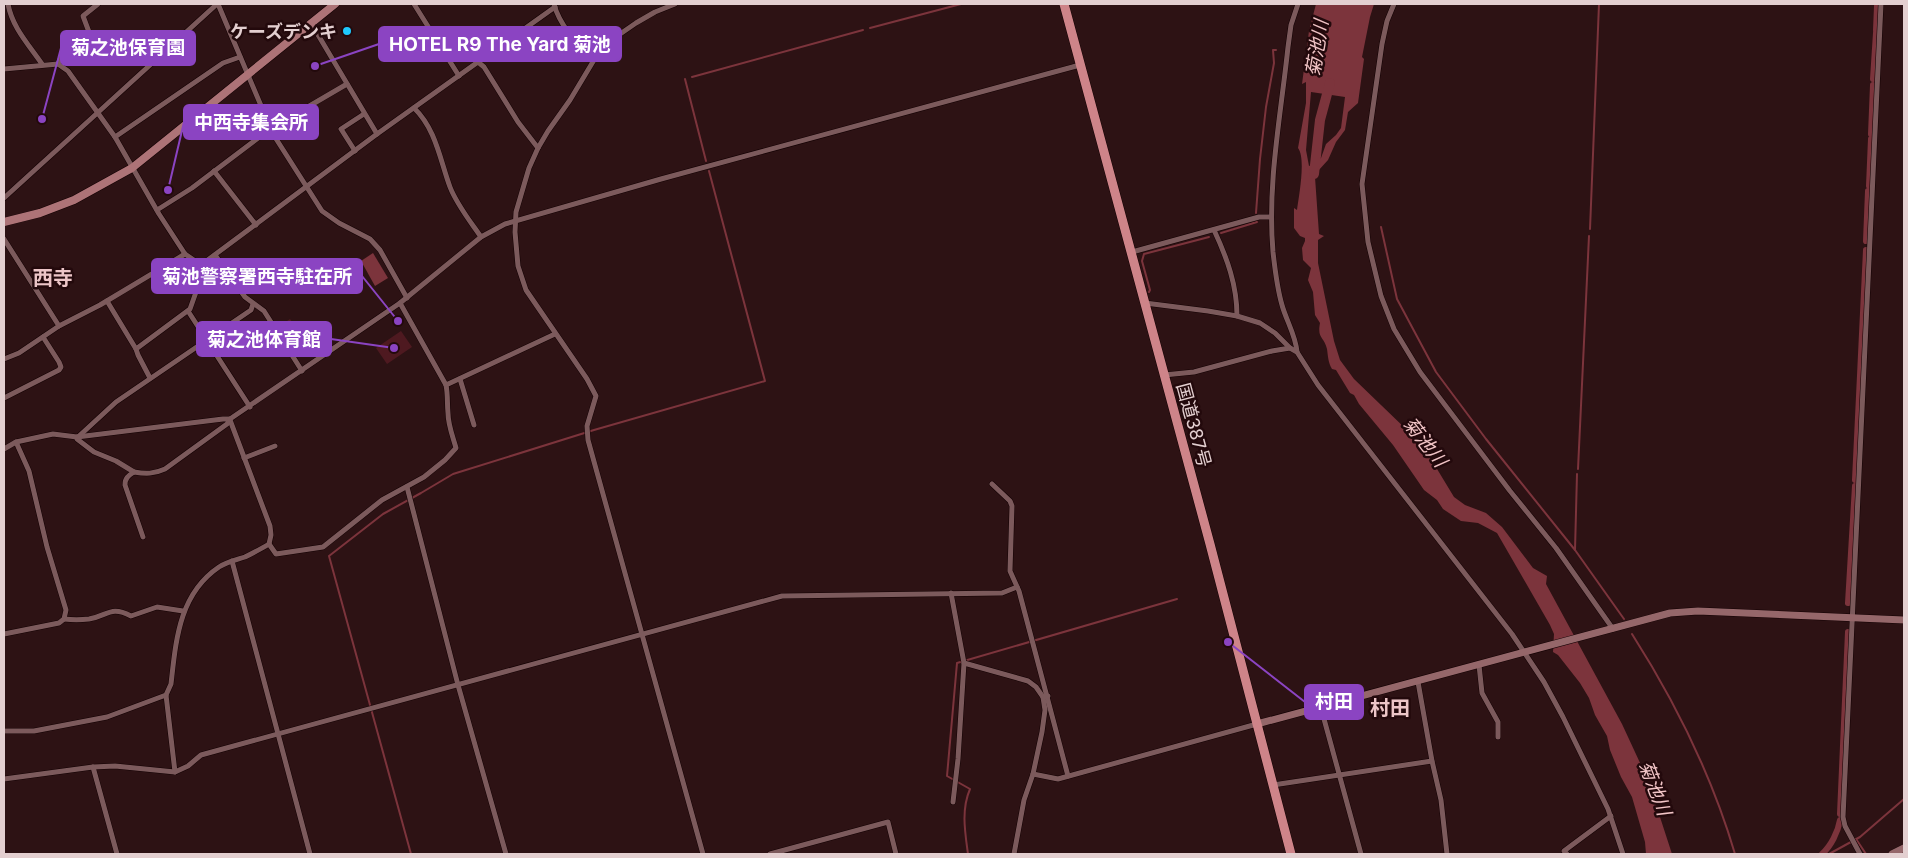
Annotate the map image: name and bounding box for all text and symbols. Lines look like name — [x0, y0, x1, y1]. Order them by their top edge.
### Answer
water label: 菊池川 — [1301, 16, 1333, 78]
place label: ケーズデンキ — [230, 21, 337, 42]
marker: ケーズデンキ — [341, 25, 353, 37]
callout: HOTEL R9 The Yard 菊池 — [379, 27, 621, 61]
callout: 菊之池保育園 — [61, 31, 195, 65]
text: HOTEL R9 The Yard 菊池 — [389, 33, 611, 56]
text: 菊之池保育園 — [71, 36, 185, 59]
callout: 中西寺集会所 — [184, 105, 318, 139]
text: 中西寺集会所 — [194, 111, 308, 134]
callout: 菊池警察署西寺駐在所 — [152, 259, 362, 293]
text: 菊池警察署西寺駐在所 — [162, 265, 352, 288]
district label: 西寺 — [33, 266, 73, 290]
callout: 菊之池体育館 — [197, 322, 331, 356]
text: 菊之池体育館 — [207, 328, 321, 351]
street label: 国道387号 — [1173, 381, 1215, 469]
water label: 菊池川 — [1398, 412, 1453, 473]
callout: 村田 — [1305, 685, 1363, 719]
text: 村田 — [1315, 690, 1353, 713]
district label: 村田 — [1370, 696, 1410, 720]
water label: 菊池川 — [1634, 757, 1677, 821]

